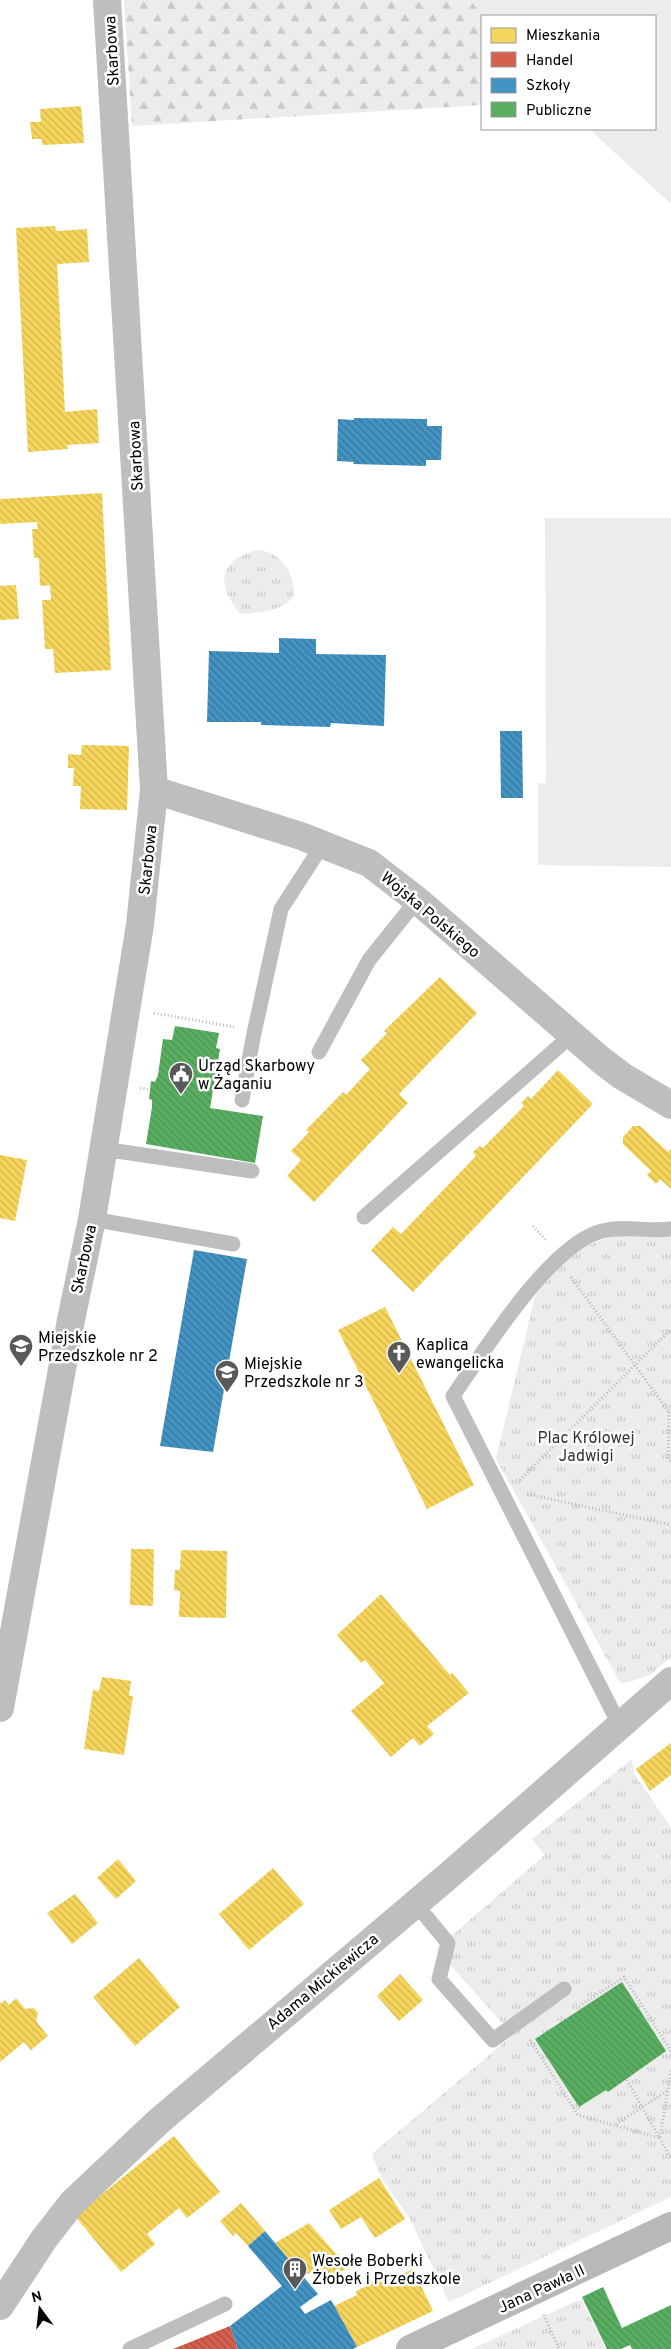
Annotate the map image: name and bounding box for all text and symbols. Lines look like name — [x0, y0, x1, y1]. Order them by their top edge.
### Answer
street label: Skarbowa — [101, 15, 125, 86]
legend — [481, 15, 656, 130]
text: Mieszkania — [526, 27, 600, 46]
text: Handel — [526, 52, 573, 71]
text: Szkoły — [526, 77, 570, 96]
text: Publiczne — [526, 102, 592, 121]
street label: Skarbowa — [125, 420, 149, 491]
street label: Skarbowa — [135, 824, 163, 896]
street label: Wojska Polskiego — [376, 868, 484, 963]
place label: Urząd Skarbowy w Żaganiu — [198, 1057, 315, 1095]
public building icon: Urząd Skarbowy w Żaganiu — [168, 1061, 194, 1095]
street label: Skarbowa — [68, 1223, 102, 1296]
place label: Miejskie Przedszkole nr 2 — [38, 1329, 158, 1367]
school or university icon: Miejskie Przedszkole nr 2 — [8, 1333, 34, 1367]
place label: Kaplica ewangelicka — [416, 1336, 504, 1374]
church icon: Kaplica ewangelicka — [386, 1340, 412, 1374]
place label: Miejskie Przedszkole nr 3 — [244, 1355, 364, 1393]
school or university icon: Miejskie Przedszkole nr 3 — [214, 1359, 240, 1393]
park label: Plac Królowej Jadwigi — [538, 1429, 634, 1467]
street label: Adama Mickiewicza — [263, 1930, 383, 2035]
place label: Wesołe Boberki Żłobek i Przedszkole — [312, 2252, 461, 2290]
building icon: Wesołe Boberki Żłobek i Przedszkole — [282, 2256, 308, 2290]
street label: Jana Pawła II — [495, 2261, 588, 2319]
north arrow — [15, 2284, 65, 2334]
text: N — [30, 2288, 44, 2307]

